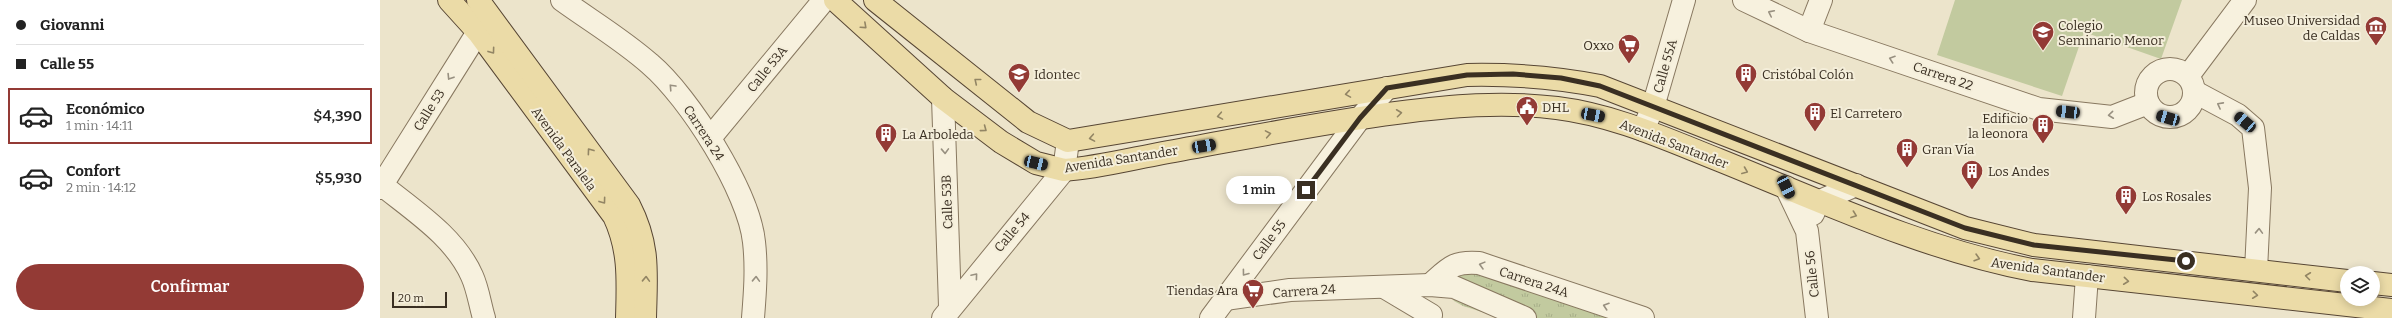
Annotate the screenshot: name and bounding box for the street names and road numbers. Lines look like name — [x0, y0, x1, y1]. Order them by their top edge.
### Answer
street label: Calle 55A — [1650, 36, 1680, 95]
street label: Calle 53A — [744, 42, 791, 95]
street label: Carrera 22 — [1911, 59, 1975, 93]
street label: Calle 53 — [410, 86, 448, 134]
street label: Carrera 24 — [681, 102, 728, 164]
street label: Avenida Paralela — [528, 104, 600, 194]
street label: Avenida Santander — [1618, 116, 1731, 172]
street label: Avenida Santander — [1063, 143, 1179, 175]
street label: Calle 53B — [939, 175, 955, 229]
street label: Calle 54 — [991, 209, 1033, 255]
street label: Calle 55 — [1249, 217, 1289, 263]
street label: Calle 56 — [1802, 249, 1822, 298]
street label: Avenida Santander — [1990, 255, 2106, 285]
street label: Carrera 24A — [1497, 264, 1571, 301]
street label: Carrera 24 — [1272, 281, 1336, 301]

